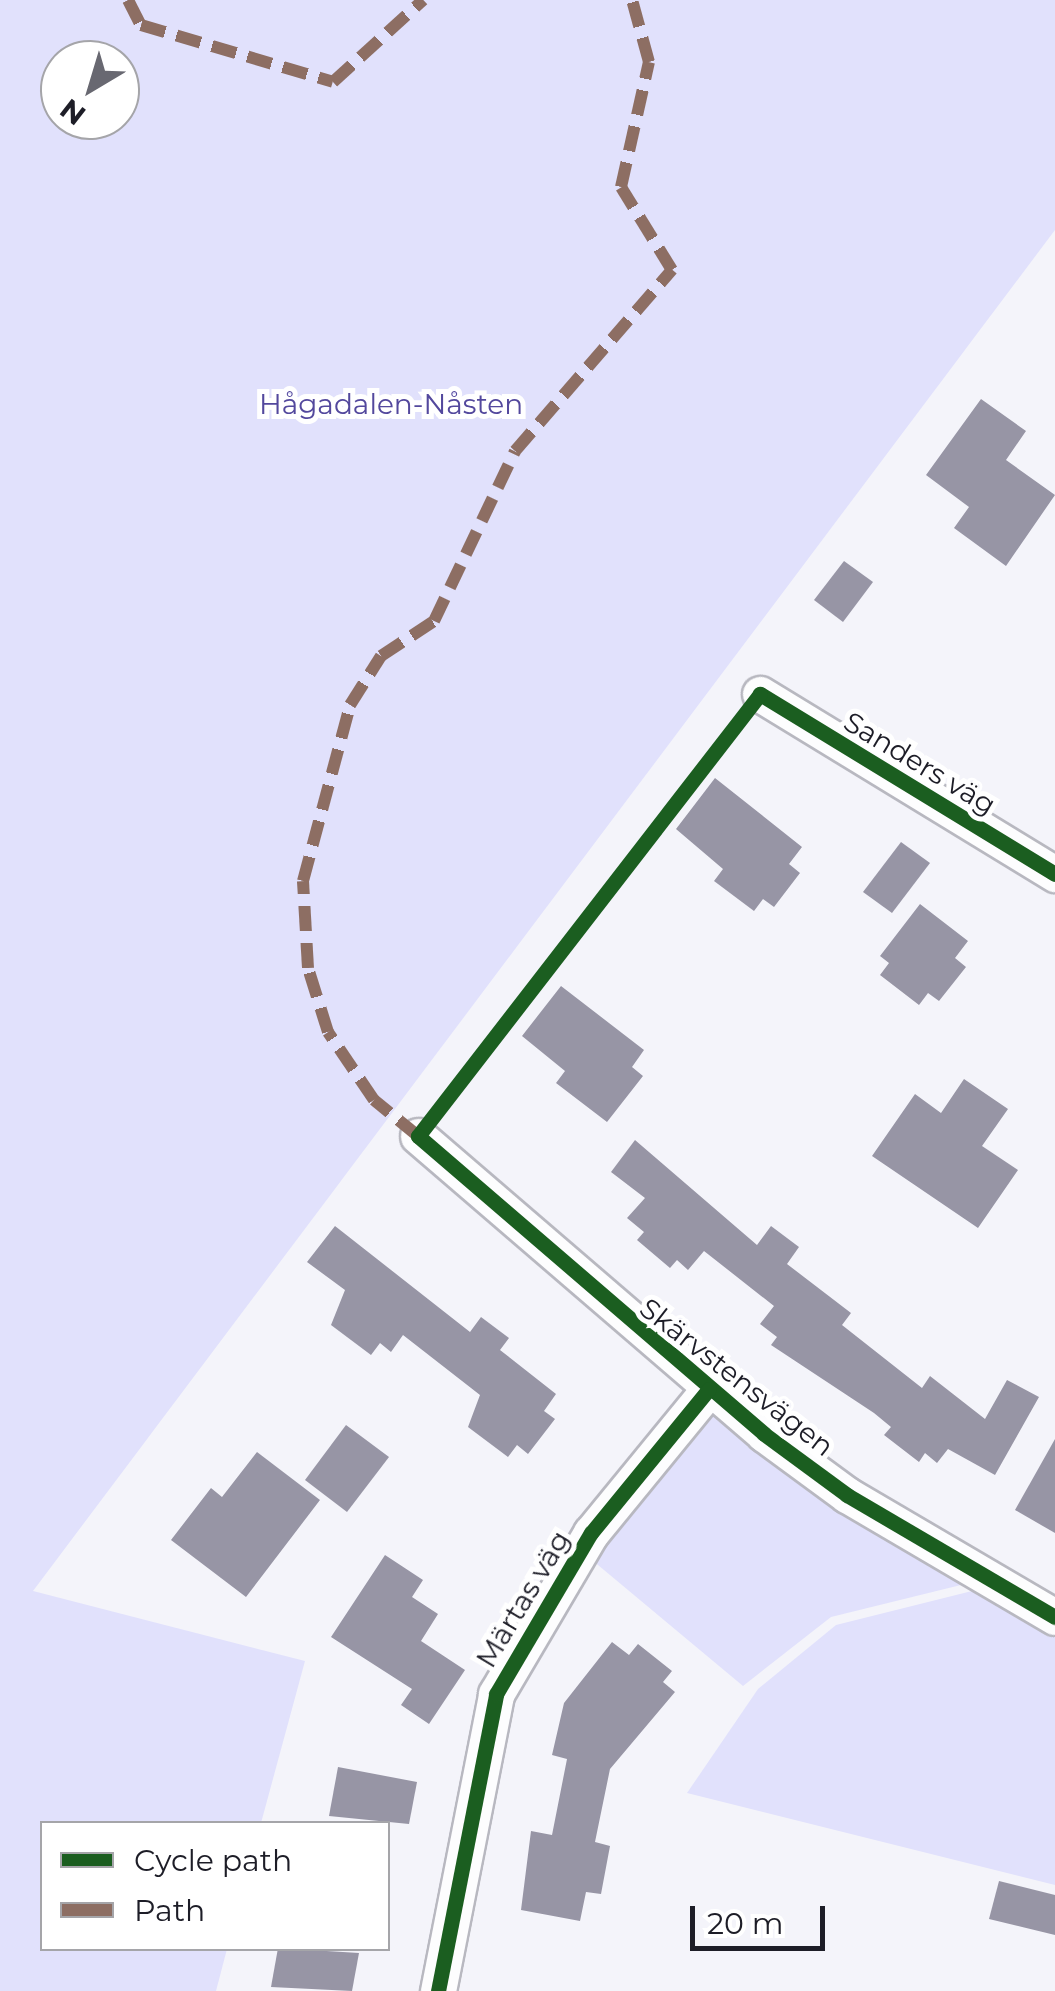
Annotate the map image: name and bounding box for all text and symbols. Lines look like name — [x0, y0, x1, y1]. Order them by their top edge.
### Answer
north arrow — [40, 40, 140, 140]
text: N — [53, 92, 92, 132]
park label: Hågadalen-Nåsten — [259, 387, 523, 421]
street label: Sanders väg — [838, 705, 1002, 821]
street label: Skärvstensvägen — [633, 1291, 841, 1463]
street label: Märtas väg — [469, 1525, 577, 1673]
legend — [40, 1821, 390, 1951]
text: Cycle path — [134, 1842, 292, 1879]
scale bar — [695, 1886, 830, 1948]
text: Path — [134, 1892, 205, 1929]
text: 20 m — [707, 1905, 784, 1942]

